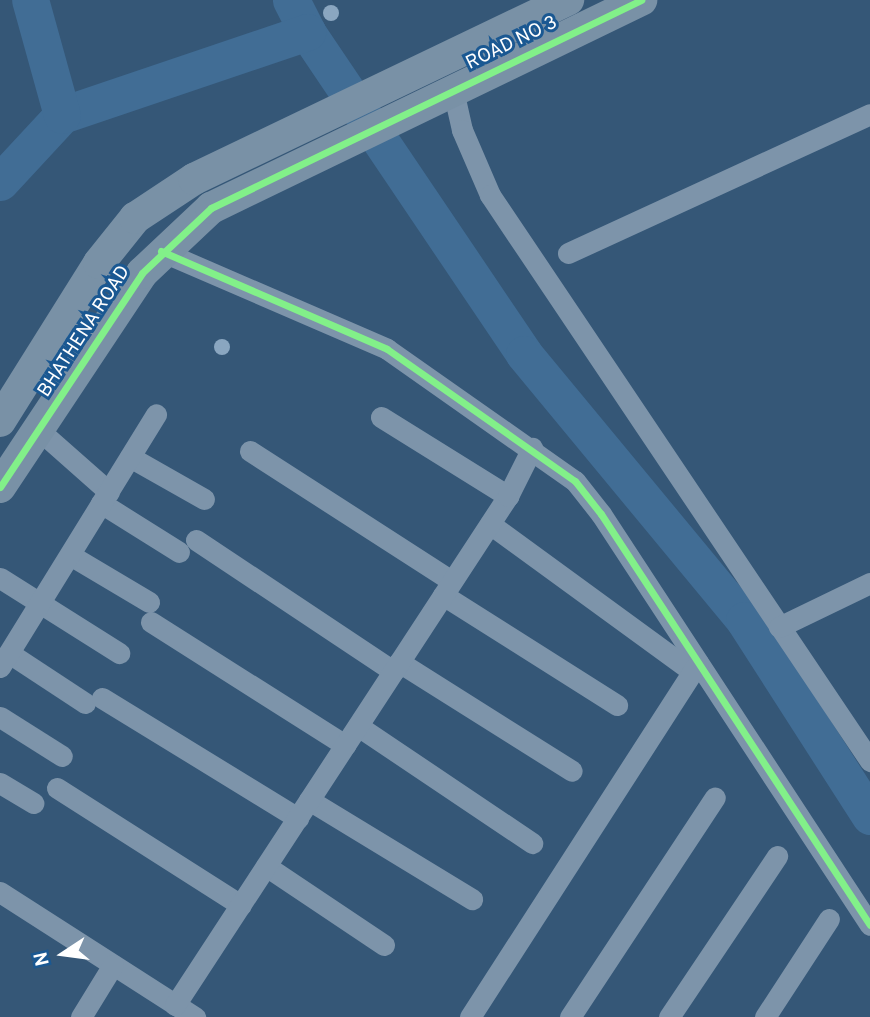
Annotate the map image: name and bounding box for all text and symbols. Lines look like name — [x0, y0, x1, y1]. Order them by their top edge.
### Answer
street label: ROAD NO 3 — [463, 12, 561, 76]
street label: BHATHENA ROAD — [34, 262, 136, 402]
north arrow — [28, 919, 98, 989]
text: N — [29, 949, 56, 968]

